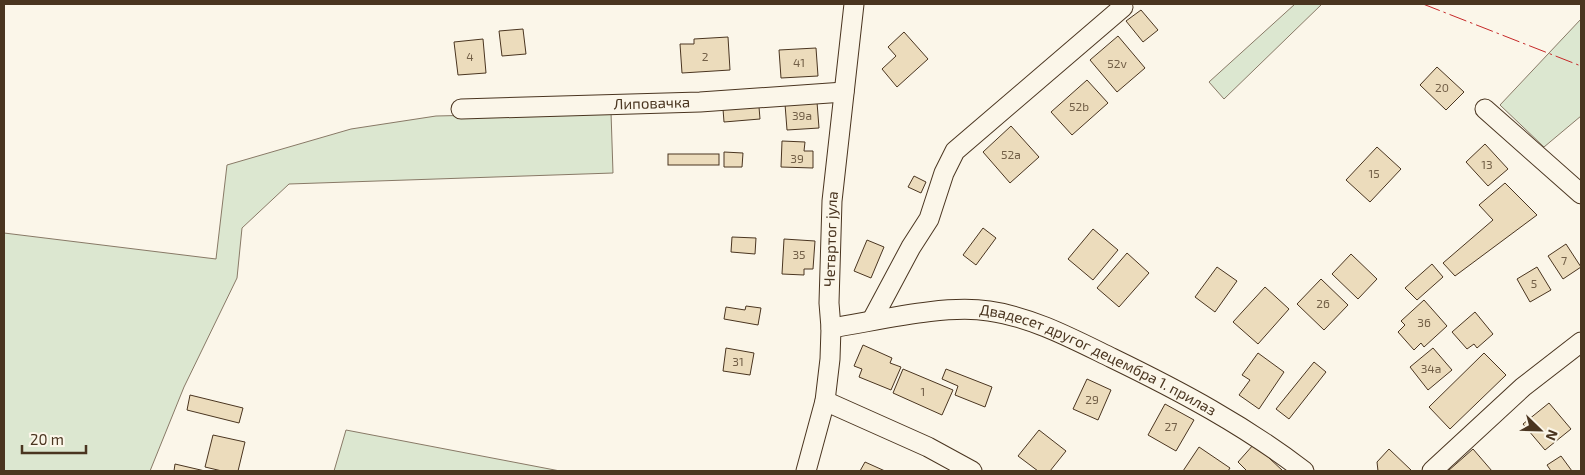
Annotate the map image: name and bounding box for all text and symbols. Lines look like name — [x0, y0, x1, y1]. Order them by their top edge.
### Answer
house number: 4 — [466, 49, 474, 63]
house number: 2 — [702, 49, 709, 63]
house number: 41 — [793, 55, 805, 69]
house number: 52v — [1107, 56, 1127, 70]
house number: 20 — [1435, 80, 1449, 94]
street label: Липовачка — [613, 92, 690, 113]
house number: 52b — [1069, 99, 1089, 113]
house number: 39a — [792, 108, 812, 122]
house number: 52a — [1001, 147, 1021, 161]
house number: 39 — [790, 151, 804, 165]
house number: 13 — [1481, 157, 1493, 171]
house number: 15 — [1368, 166, 1380, 180]
street label: Четвртог јула — [819, 190, 841, 287]
house number: 35 — [792, 247, 806, 261]
house number: 7 — [1561, 253, 1567, 267]
house number: 5 — [1531, 276, 1537, 290]
house number: 26 — [1316, 296, 1330, 310]
street label: Двадесет другог децембра 1. прилаз — [979, 300, 1220, 419]
house number: 36 — [1417, 315, 1431, 329]
house number: 31 — [732, 354, 744, 368]
house number: 34a — [1421, 361, 1441, 375]
house number: 1 — [921, 384, 925, 398]
house number: 29 — [1085, 392, 1099, 406]
north arrow — [1515, 405, 1565, 455]
house number: 27 — [1165, 419, 1177, 433]
scale bar — [22, 422, 86, 454]
text: N — [1543, 427, 1562, 443]
text: 20 m — [30, 430, 64, 448]

